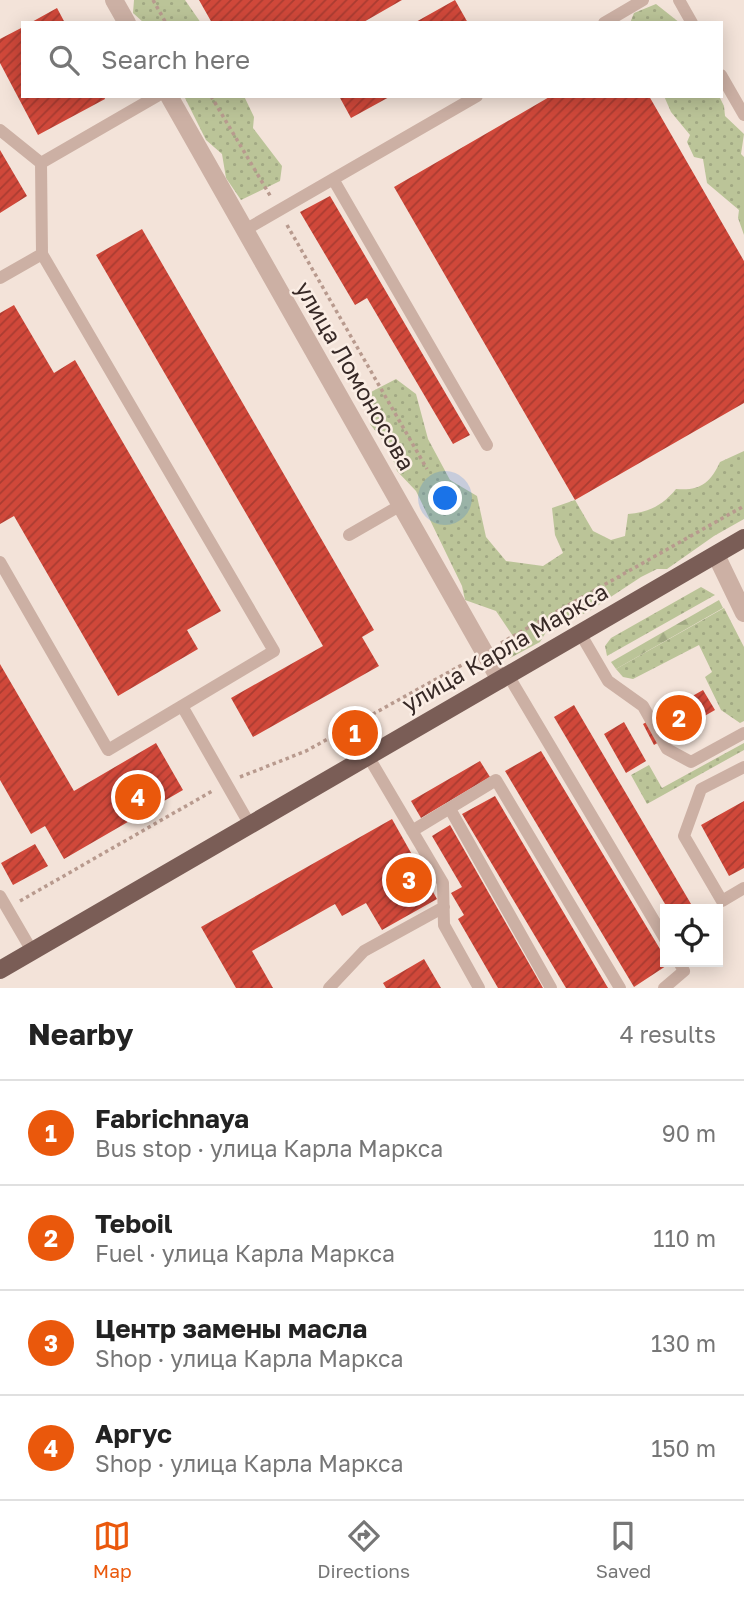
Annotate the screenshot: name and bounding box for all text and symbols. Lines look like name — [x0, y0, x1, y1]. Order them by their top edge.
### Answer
search box — [21, 21, 723, 98]
icon: search — [45, 41, 83, 79]
text: Search here — [101, 44, 250, 75]
street label: улица Ломоносова — [290, 276, 421, 475]
your location — [428, 481, 462, 515]
street label: улица Карла Маркса — [396, 577, 613, 718]
pin: 2 — [656, 692, 702, 744]
pin: 1 — [332, 707, 378, 759]
pin: 4 — [115, 771, 161, 823]
pin: 3 — [386, 854, 432, 906]
map controls — [660, 904, 723, 967]
button: locate — [660, 904, 723, 967]
text: Nearby — [28, 1016, 133, 1052]
text: 4 results — [620, 1020, 716, 1048]
text: Fabrichnaya — [95, 1103, 249, 1134]
text: 1 — [45, 1119, 57, 1147]
text: 90 m — [662, 1119, 716, 1147]
text: Bus stop · улица Карла Маркса — [95, 1134, 443, 1162]
text: Teboil — [95, 1208, 173, 1239]
text: 2 — [44, 1224, 58, 1252]
text: 110 m — [653, 1224, 716, 1252]
text: Fuel · улица Карла Маркса — [95, 1239, 395, 1267]
text: Центр замены масла — [95, 1313, 367, 1344]
text: 3 — [44, 1329, 58, 1357]
text: 130 m — [651, 1329, 716, 1357]
text: Shop · улица Карла Маркса — [95, 1344, 404, 1372]
text: Аргус — [95, 1418, 172, 1449]
text: 4 — [44, 1434, 58, 1462]
text: 150 m — [651, 1434, 716, 1462]
text: Shop · улица Карла Маркса — [95, 1449, 404, 1477]
tab: Map — [93, 1517, 132, 1582]
tab: Directions — [317, 1517, 410, 1582]
tab: Saved — [596, 1517, 651, 1582]

